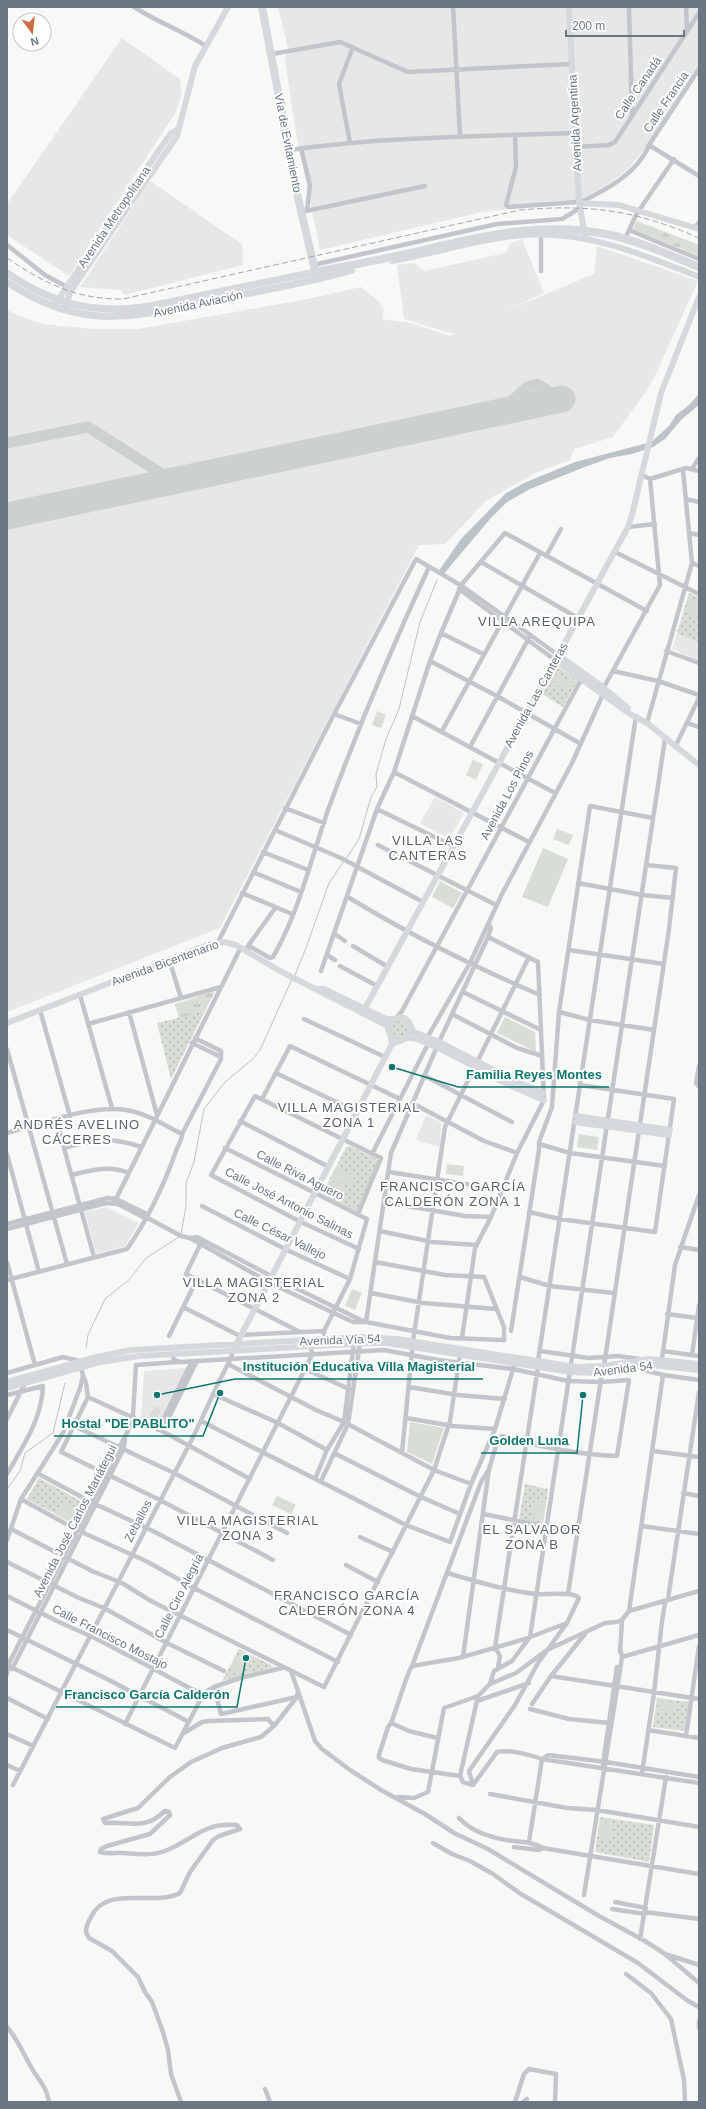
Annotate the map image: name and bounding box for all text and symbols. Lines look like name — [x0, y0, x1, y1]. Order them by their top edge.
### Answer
north arrow — [12, 12, 52, 52]
scale bar — [566, 12, 684, 38]
text: 200 m — [572, 19, 605, 33]
text: N — [29, 35, 40, 48]
street label: Calle Canadá — [612, 54, 664, 122]
street label: Calle Francia — [640, 69, 692, 135]
street label: Avenida Argentina — [565, 74, 585, 172]
street label: Vía de Evitamiento — [272, 92, 305, 194]
street label: Avenida Metropolitana — [75, 163, 153, 270]
street label: Avenida Aviación — [152, 288, 244, 320]
district label: VILLA AREQUIPA — [478, 614, 596, 629]
street label: Avenida Las Canteras — [501, 640, 571, 750]
street label: Avenida Los Pinos — [478, 748, 536, 842]
district label: VILLA LAS CANTERAS — [389, 833, 467, 863]
street label: Avenida Bicentenario — [109, 937, 221, 989]
callout: Familia Reyes Montes — [458, 1062, 609, 1087]
text: Familia Reyes Montes — [466, 1067, 602, 1082]
district label: VILLA MAGISTERIAL ZONA 1 — [278, 1100, 420, 1130]
district label: ANDRÉS AVELINO CÁCERES — [14, 1117, 140, 1147]
street label: Calle Riva Aguero — [254, 1147, 346, 1203]
street label: Calle José Antonio Salinas — [223, 1165, 355, 1241]
district label: FRANCISCO GARCÍA CALDERÓN ZONA 1 — [380, 1179, 526, 1209]
street label: Calle César Vallejo — [231, 1206, 329, 1263]
district label: VILLA MAGISTERIAL ZONA 2 — [183, 1275, 325, 1305]
street label: Avenida Vía 54 — [299, 1332, 381, 1348]
callout: Institución Educativa Villa Magisterial — [235, 1354, 483, 1379]
street label: Avenida 54 — [592, 1358, 654, 1380]
text: Institución Educativa Villa Magisterial — [243, 1359, 475, 1374]
callout: Hostal "DE PABLITO" — [54, 1411, 203, 1436]
text: Hostal "DE PABLITO" — [61, 1416, 195, 1431]
callout: Golden Luna — [481, 1428, 577, 1453]
text: Golden Luna — [489, 1433, 569, 1448]
street label: Avenida José Carlos Mariátegui — [30, 1442, 120, 1600]
street label: Zeballos — [121, 1498, 155, 1544]
district label: VILLA MAGISTERIAL ZONA 3 — [177, 1513, 319, 1543]
district label: EL SALVADOR ZONA B — [483, 1522, 581, 1552]
street label: Calle Ciro Alegría — [152, 1551, 207, 1641]
district label: FRANCISCO GARCÍA CALDERÓN ZONA 4 — [274, 1588, 420, 1618]
street label: Calle Francisco Mostajo — [50, 1602, 171, 1672]
callout: Francisco García Calderón — [56, 1682, 237, 1707]
text: Francisco García Calderón — [64, 1687, 230, 1702]

